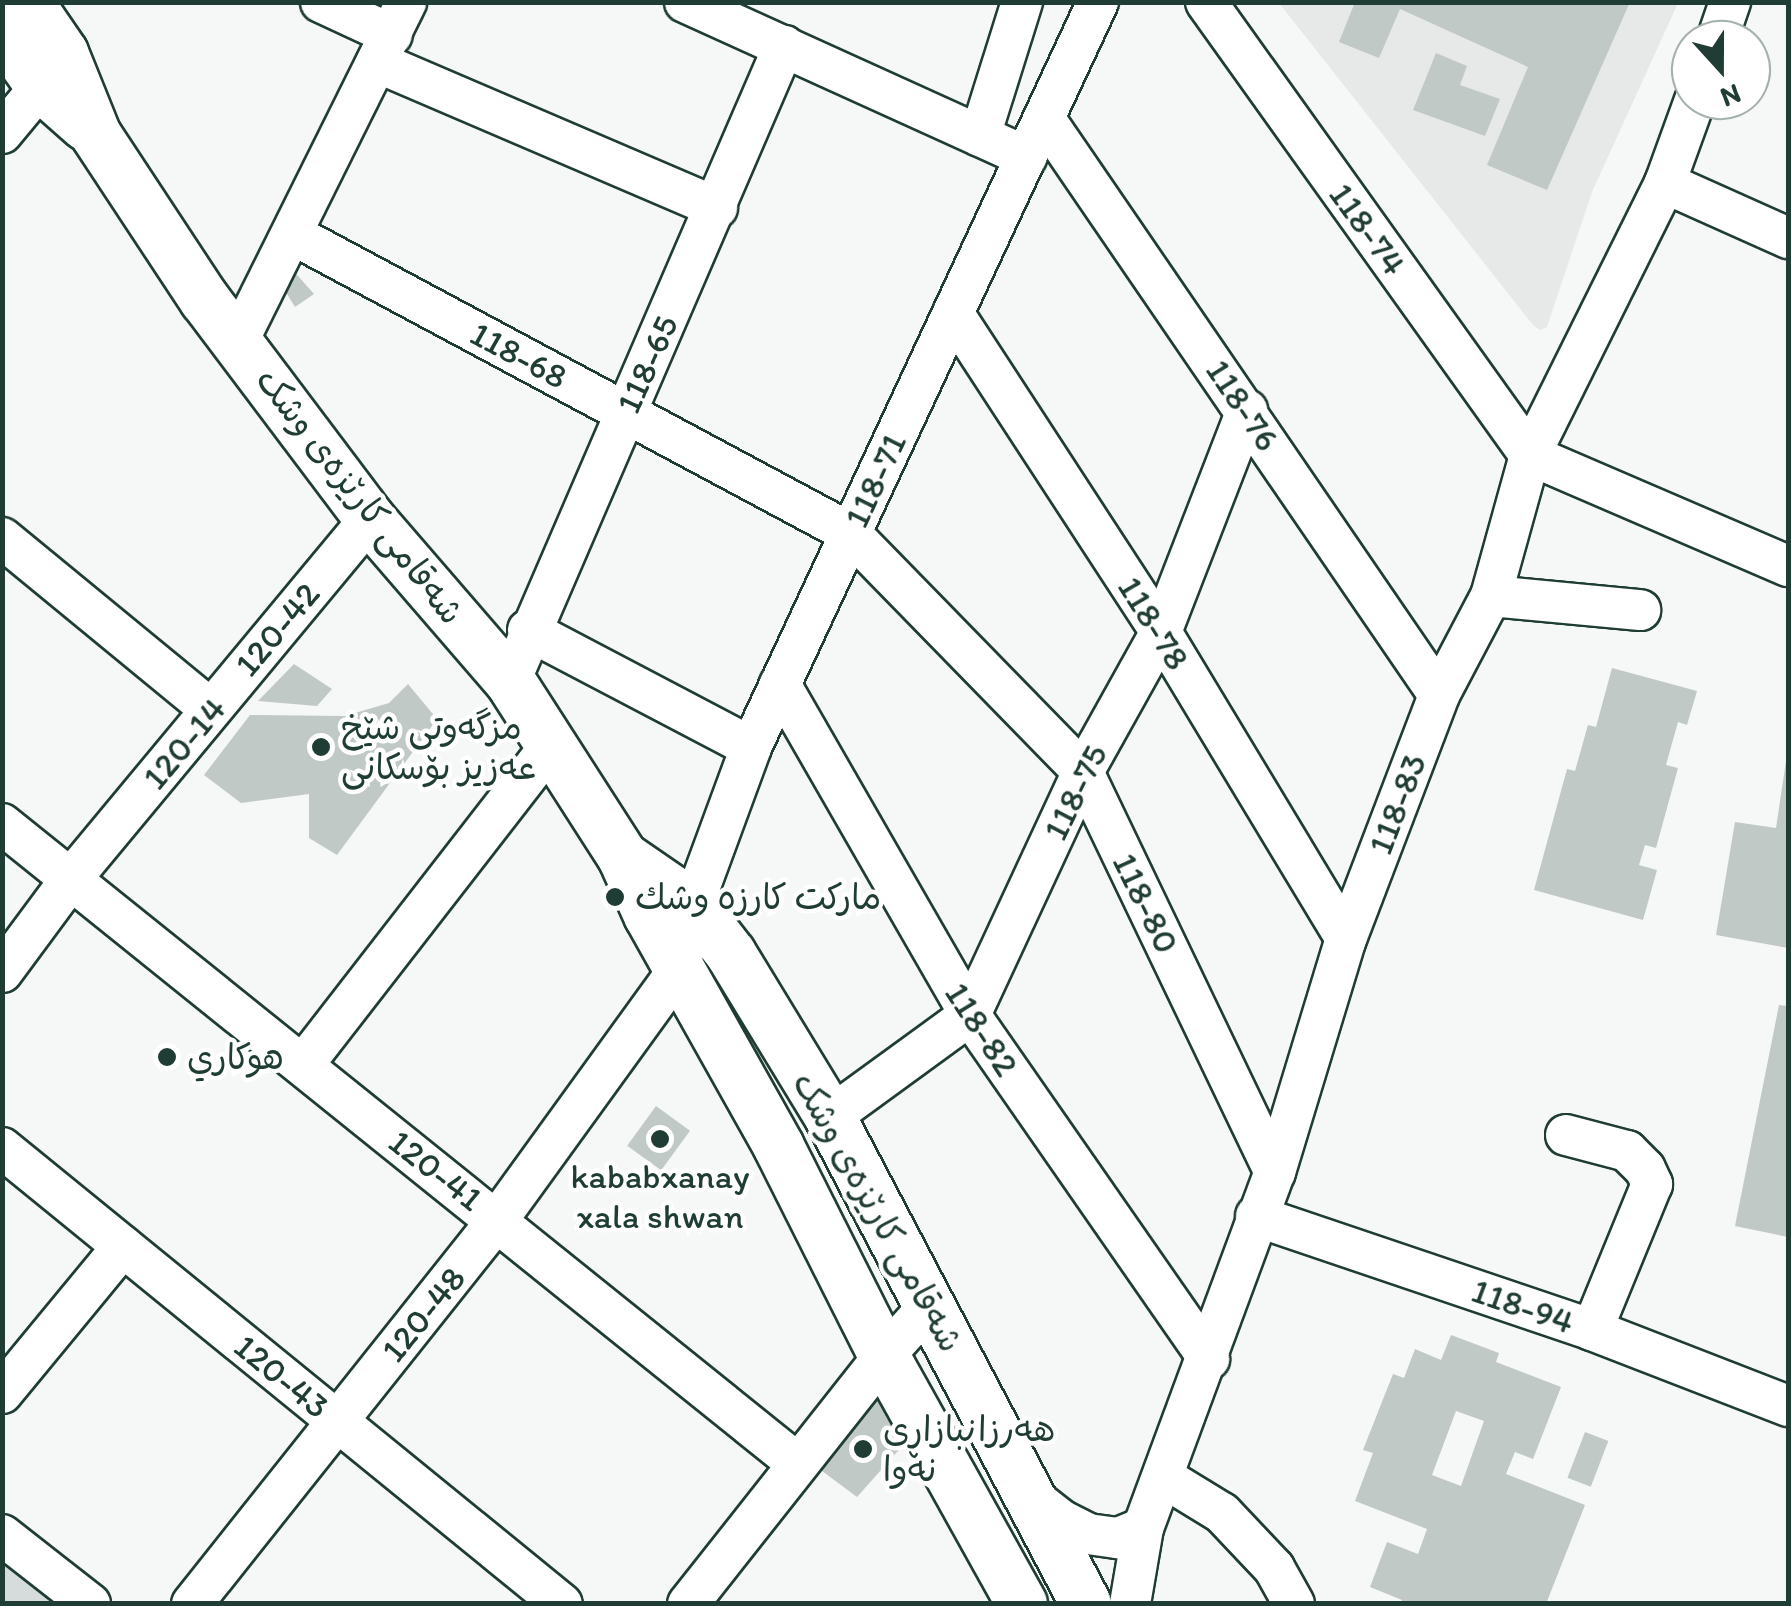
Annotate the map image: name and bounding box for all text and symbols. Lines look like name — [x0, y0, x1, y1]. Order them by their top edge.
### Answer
north arrow — [1671, 20, 1771, 120]
text: N — [1716, 77, 1746, 115]
street label: 118-74 — [1320, 175, 1416, 283]
street label: 118-65 — [607, 309, 687, 419]
street label: 118-68 — [463, 312, 575, 398]
street label: 118-76 — [1197, 351, 1289, 459]
street label: شەقامی کارێزەی وشک — [247, 360, 473, 632]
street label: 118-71 — [835, 426, 915, 534]
street label: 118-78 — [1109, 569, 1199, 677]
street label: 120-42 — [226, 573, 328, 685]
street label: 120-14 — [133, 688, 235, 798]
place label: مزگەوتی شێخ عەزیز بۆسکانی — [341, 706, 536, 788]
marker: مزگەوتی شێخ عەزیز بۆسکانی — [310, 736, 332, 758]
street label: 118-75 — [1034, 737, 1116, 847]
street label: 118-83 — [1359, 748, 1435, 860]
street label: 118-80 — [1104, 846, 1188, 960]
place label: ماركت كارزه وشك — [635, 876, 881, 918]
marker: ماركت كارزه وشك — [604, 886, 626, 908]
street label: 118-82 — [936, 974, 1028, 1084]
place label: هوكاري — [187, 1036, 284, 1078]
marker: هوكاري — [156, 1046, 178, 1068]
street label: شەقامی کارێزەی وشک — [784, 1065, 972, 1359]
street label: 120-41 — [381, 1120, 491, 1220]
marker: kababxanay xala shwan — [649, 1128, 671, 1150]
place label: kababxanay xala shwan — [571, 1155, 749, 1237]
street label: 120-48 — [372, 1258, 474, 1370]
street label: 118-94 — [1467, 1269, 1579, 1343]
street label: 120-43 — [226, 1325, 338, 1427]
place label: هەرزانبازاڕی نەوا — [883, 1408, 1056, 1490]
marker: هەرزانبازاڕی نەوا — [852, 1438, 874, 1460]

